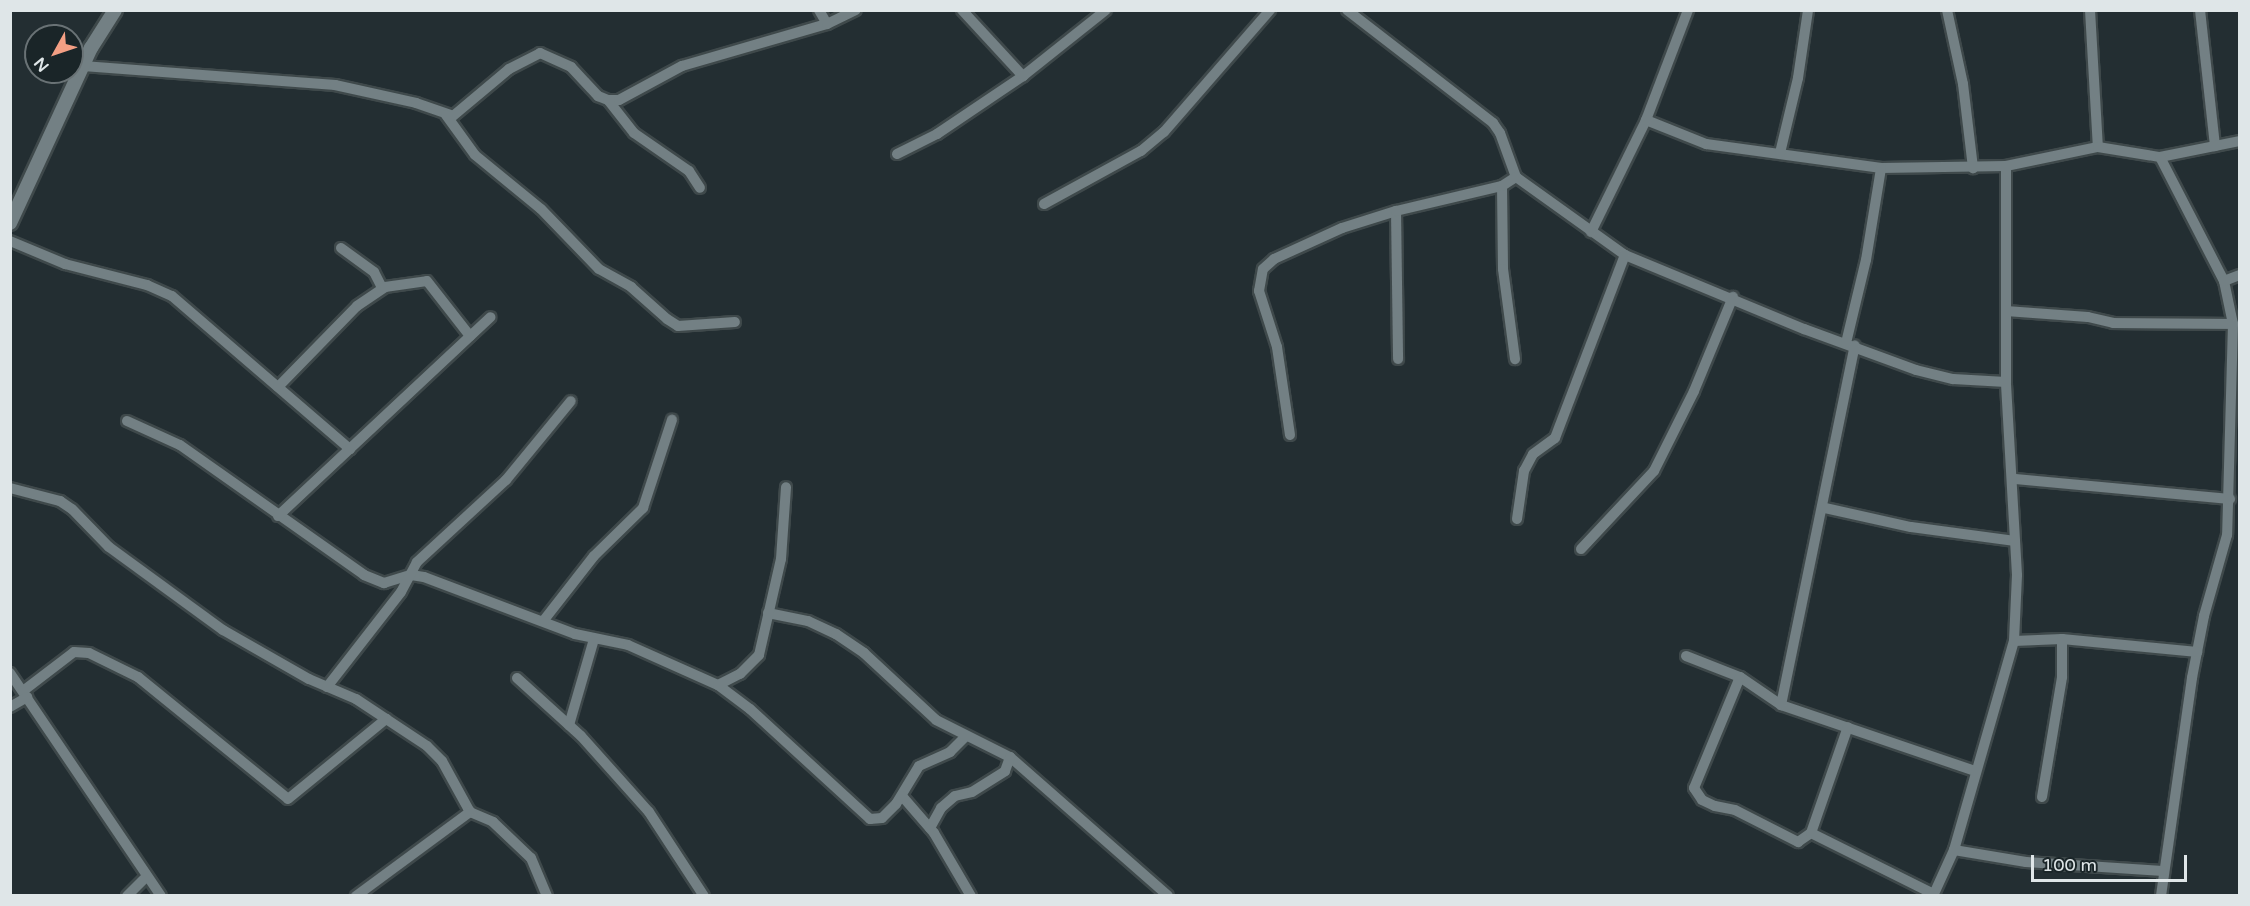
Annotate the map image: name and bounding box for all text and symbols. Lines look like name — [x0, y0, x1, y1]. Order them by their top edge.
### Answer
north arrow — [24, 24, 84, 84]
text: N — [30, 53, 54, 76]
scale bar — [2034, 843, 2190, 881]
text: 100 m — [2042, 854, 2097, 876]

